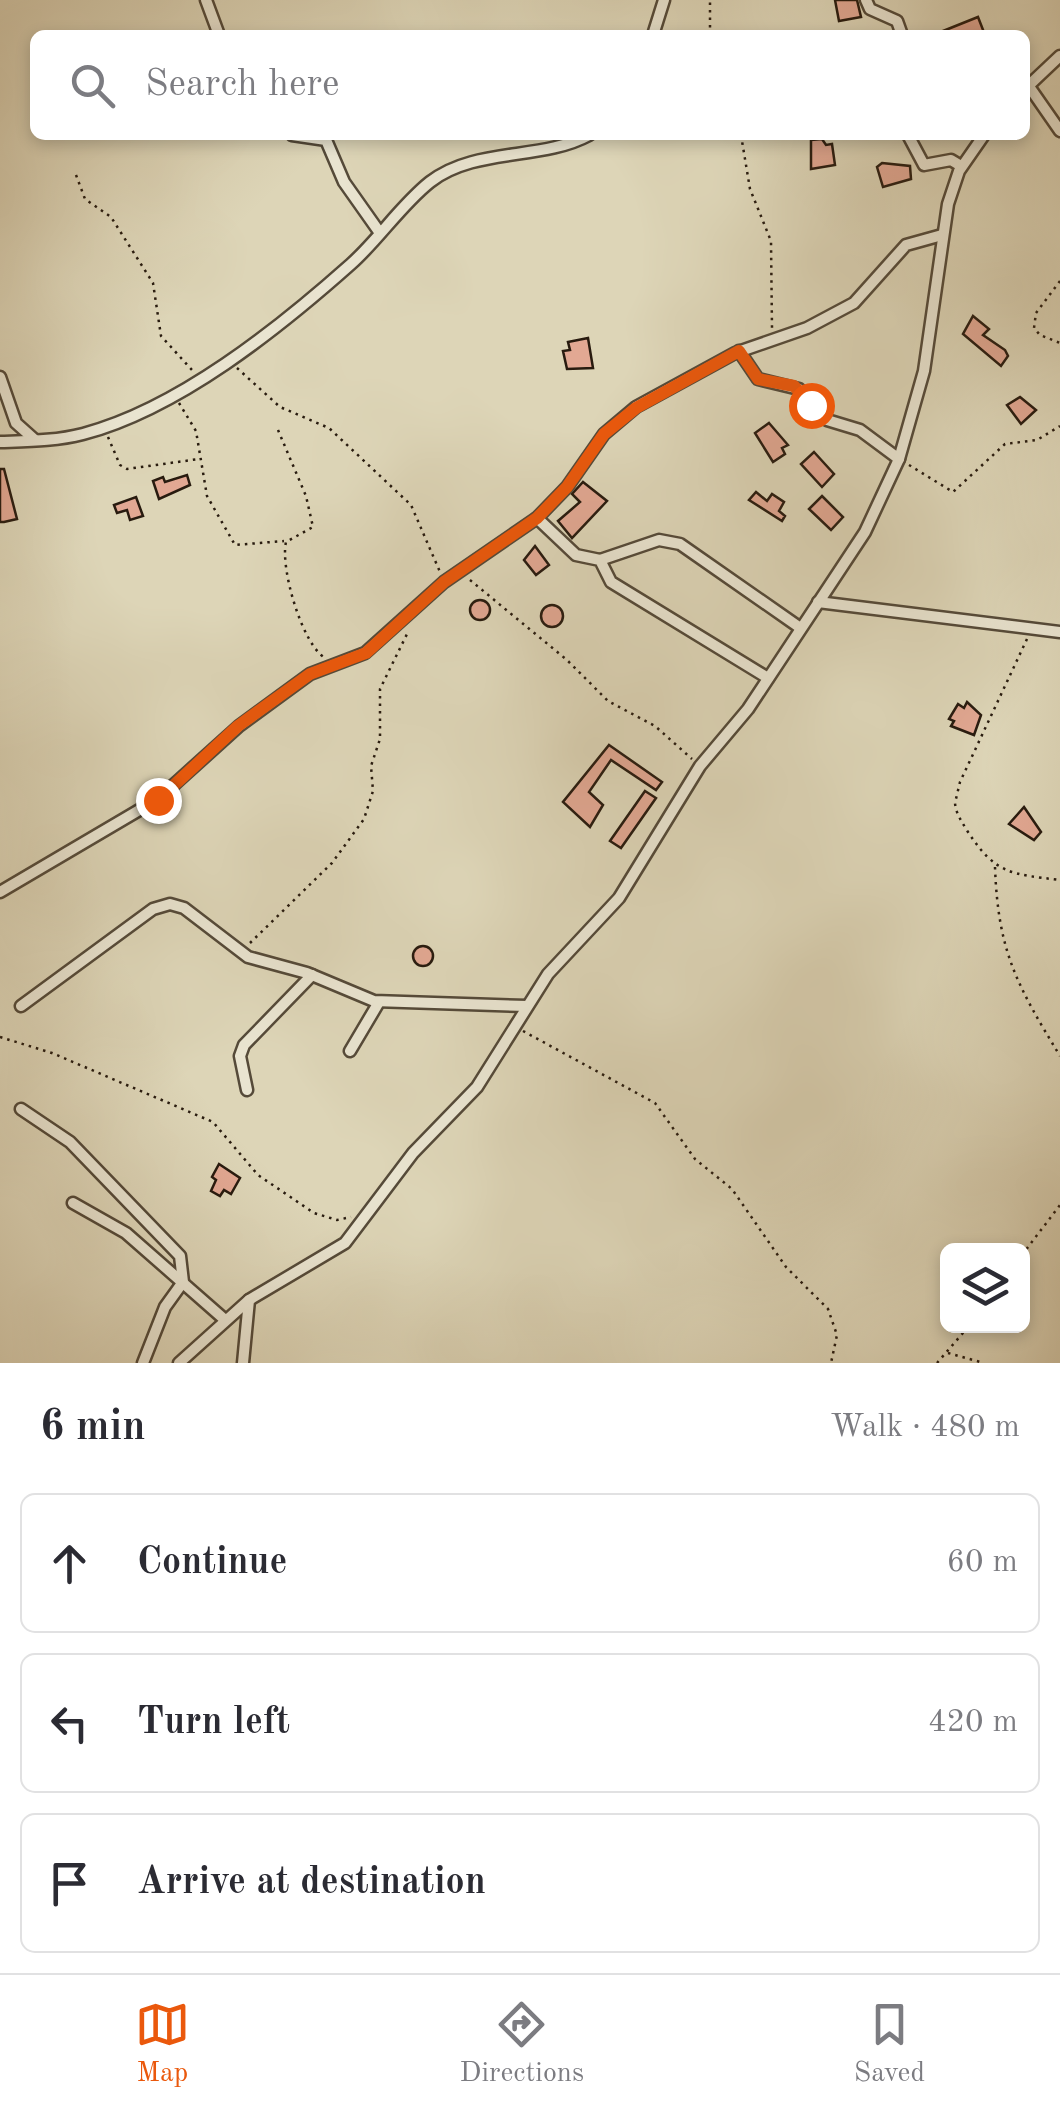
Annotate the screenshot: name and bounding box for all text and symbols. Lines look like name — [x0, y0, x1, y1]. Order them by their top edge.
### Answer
search box — [30, 30, 1030, 140]
icon: search — [65, 58, 120, 113]
text: Search here — [145, 66, 340, 104]
route start — [789, 383, 835, 429]
route end — [136, 778, 182, 824]
map controls — [940, 1243, 1030, 1333]
button: layers — [940, 1243, 1030, 1333]
text: 6 min — [40, 1407, 146, 1449]
text: Walk · 480 m — [830, 1412, 1020, 1444]
icon: ahead — [42, 1536, 97, 1591]
text: Continue — [137, 1544, 287, 1582]
text: 60 m — [947, 1547, 1018, 1579]
icon: left — [42, 1696, 97, 1751]
text: Turn left — [137, 1704, 290, 1742]
text: 420 m — [928, 1707, 1018, 1739]
icon: arrive — [42, 1856, 97, 1911]
text: Arrive at destination — [137, 1864, 486, 1902]
tab: Map — [135, 1997, 190, 2092]
tab: Directions — [460, 1997, 584, 2092]
tab: Saved — [854, 1997, 925, 2092]

